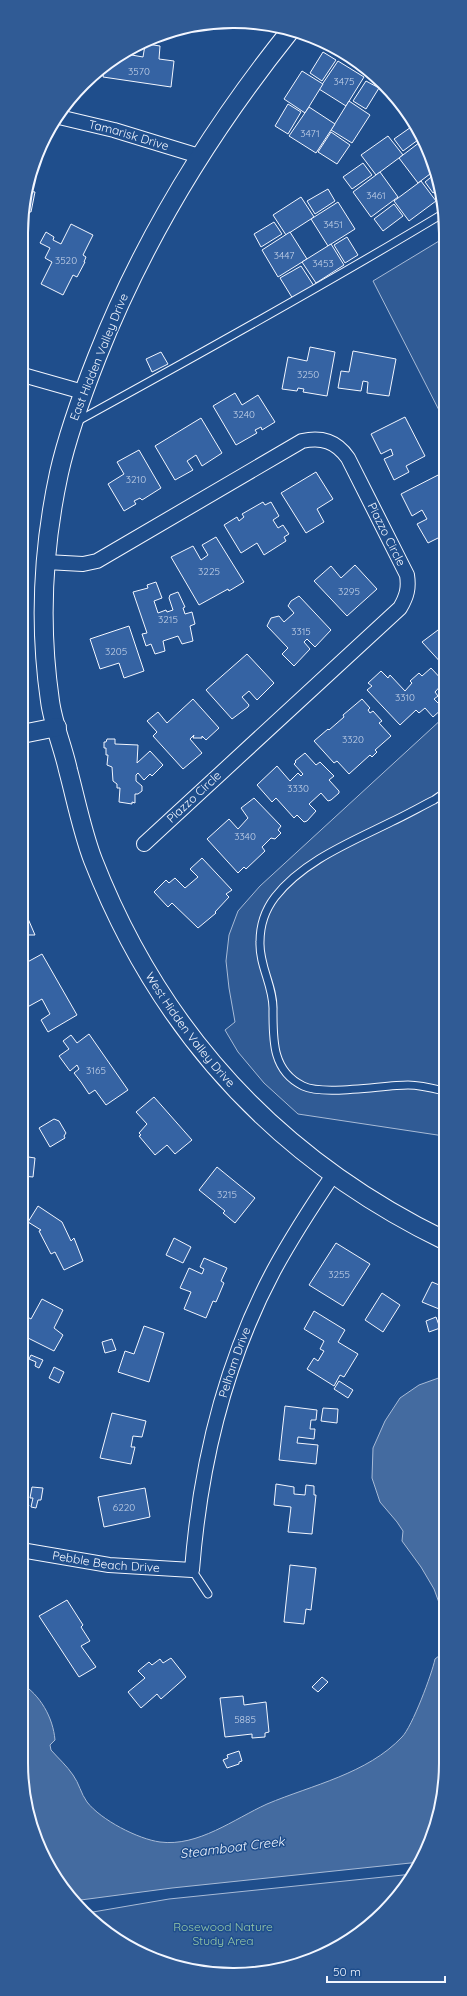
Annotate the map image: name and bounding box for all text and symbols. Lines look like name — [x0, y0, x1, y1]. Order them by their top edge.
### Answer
house number: 3570 — [128, 65, 150, 78]
house number: 3475 — [334, 75, 354, 88]
street label: Tamarisk Drive — [87, 116, 171, 153]
house number: 3471 — [300, 127, 320, 140]
house number: 3461 — [366, 189, 386, 202]
house number: 3451 — [323, 218, 343, 231]
house number: 3447 — [274, 249, 294, 262]
house number: 3520 — [55, 254, 77, 267]
house number: 3453 — [312, 257, 334, 270]
street label: East Hidden Valley Drive — [66, 291, 131, 423]
house number: 3250 — [297, 368, 319, 381]
house number: 3240 — [233, 408, 255, 421]
house number: 3210 — [126, 473, 146, 486]
street label: Piazzo Circle — [365, 500, 409, 569]
house number: 3225 — [198, 565, 220, 578]
house number: 3295 — [338, 585, 360, 598]
house number: 3215 — [158, 613, 178, 626]
house number: 3315 — [291, 625, 311, 638]
house number: 3205 — [105, 645, 127, 658]
house number: 3310 — [395, 691, 415, 704]
house number: 3320 — [342, 733, 364, 746]
street label: Piazzo Circle — [163, 767, 224, 826]
house number: 3330 — [287, 782, 309, 795]
house number: 3340 — [234, 830, 256, 843]
street label: West Hidden Valley Drive — [142, 969, 238, 1090]
house number: 3165 — [86, 1064, 106, 1077]
house number: 3215 — [217, 1188, 237, 1201]
house number: 3255 — [328, 1268, 350, 1281]
street label: Pelham Drive — [215, 1324, 254, 1399]
house number: 6220 — [113, 1501, 135, 1514]
street label: Pebble Beach Drive — [51, 1547, 160, 1575]
house number: 5885 — [234, 1713, 256, 1726]
water label: Steamboat Creek — [179, 1833, 286, 1861]
park label: Rosewood Nature Study Area — [173, 1919, 273, 1948]
scale bar — [327, 1958, 445, 1984]
text: 50 m — [333, 1964, 361, 1979]

